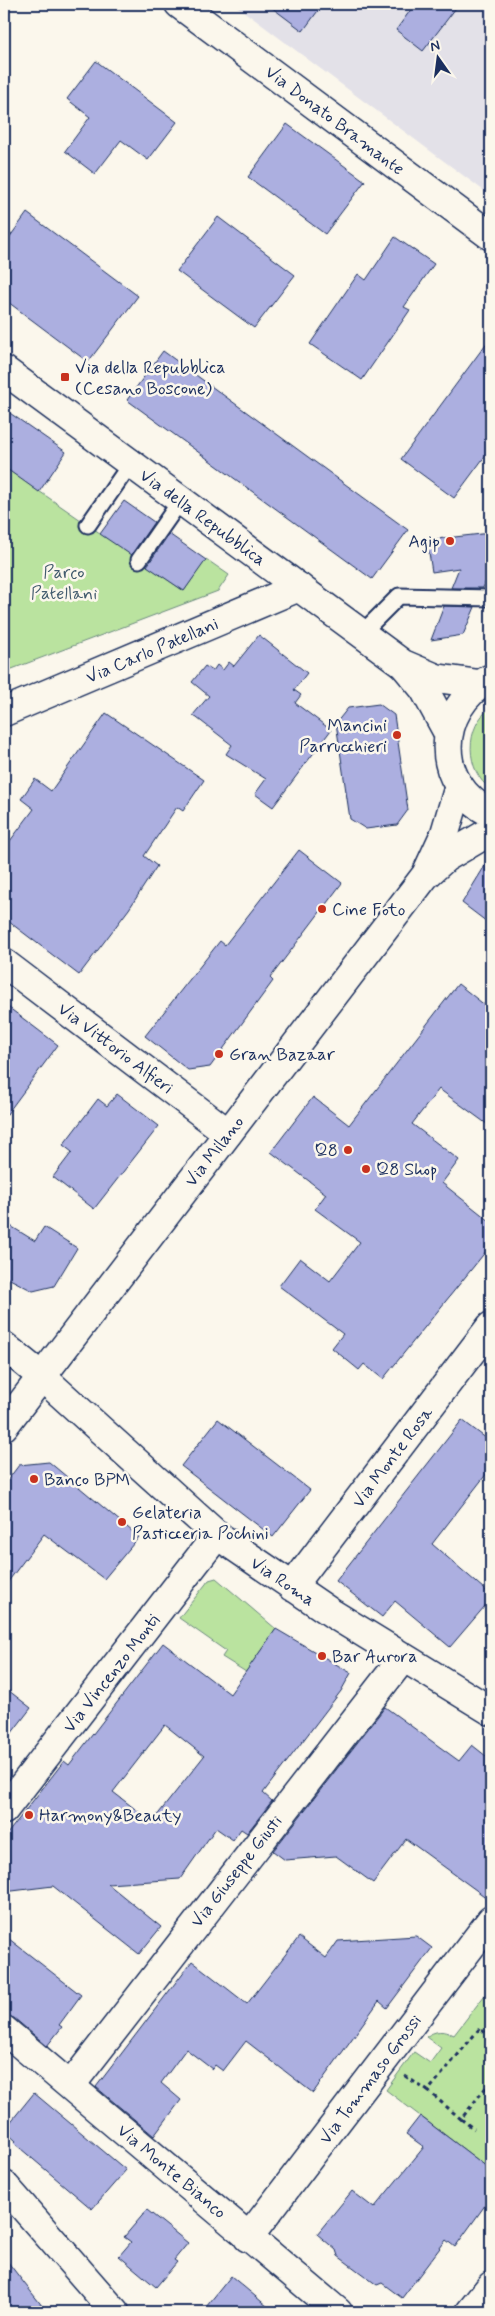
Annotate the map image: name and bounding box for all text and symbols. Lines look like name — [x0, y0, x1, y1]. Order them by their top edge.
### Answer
north arrow — [412, 32, 462, 82]
text: N — [428, 36, 442, 56]
street label: Via Donato Bramante — [260, 60, 409, 181]
place label: Via della Repubblica (Cesano Boscone) — [75, 356, 226, 401]
marker: Via della Repubblica (Cesano Boscone) — [59, 371, 71, 383]
street label: Via della Repubblica — [134, 464, 270, 572]
place label: Agip — [408, 530, 440, 554]
marker: Agip — [444, 535, 456, 547]
park label: Parco Patellani — [31, 561, 97, 606]
street label: Via Carlo Patellani — [82, 612, 222, 690]
place label: Mancini Parrucchieri — [299, 714, 387, 759]
marker: Mancini Parrucchieri — [391, 729, 403, 741]
place label: Cine Foto — [332, 898, 405, 922]
marker: Cine Foto — [316, 903, 328, 915]
street label: Via Vittorio Alfieri — [53, 997, 178, 1100]
place label: Gran Bazaar — [229, 1043, 336, 1067]
marker: Gran Bazaar — [213, 1048, 225, 1060]
street label: Via Milano — [180, 1111, 250, 1192]
place label: Q8 — [315, 1139, 338, 1163]
marker: Q8 — [342, 1144, 354, 1156]
place label: Q8 Shop — [376, 1158, 437, 1182]
marker: Q8 Shop — [360, 1163, 372, 1175]
street label: Via Monte Rosa — [347, 1402, 439, 1513]
place label: Banco BPM — [44, 1468, 130, 1492]
marker: Banco BPM — [28, 1473, 40, 1485]
place label: Gelateria Pasticceria Pochini — [132, 1501, 269, 1546]
marker: Gelateria Pasticceria Pochini — [116, 1516, 128, 1528]
street label: Via Roma — [245, 1551, 320, 1612]
street label: Via Vincenzo Monti — [58, 1609, 166, 1738]
place label: Bar Aurora — [332, 1645, 417, 1669]
marker: Bar Aurora — [316, 1650, 328, 1662]
place label: Harmony&Beauty — [39, 1804, 182, 1828]
marker: Harmony&Beauty — [23, 1809, 35, 1821]
street label: Via Giuseppe Giusti — [185, 1810, 288, 1933]
street label: Via Tommaso Grossi — [314, 2010, 428, 2150]
street label: Via Monte Bianco — [112, 2119, 231, 2225]

